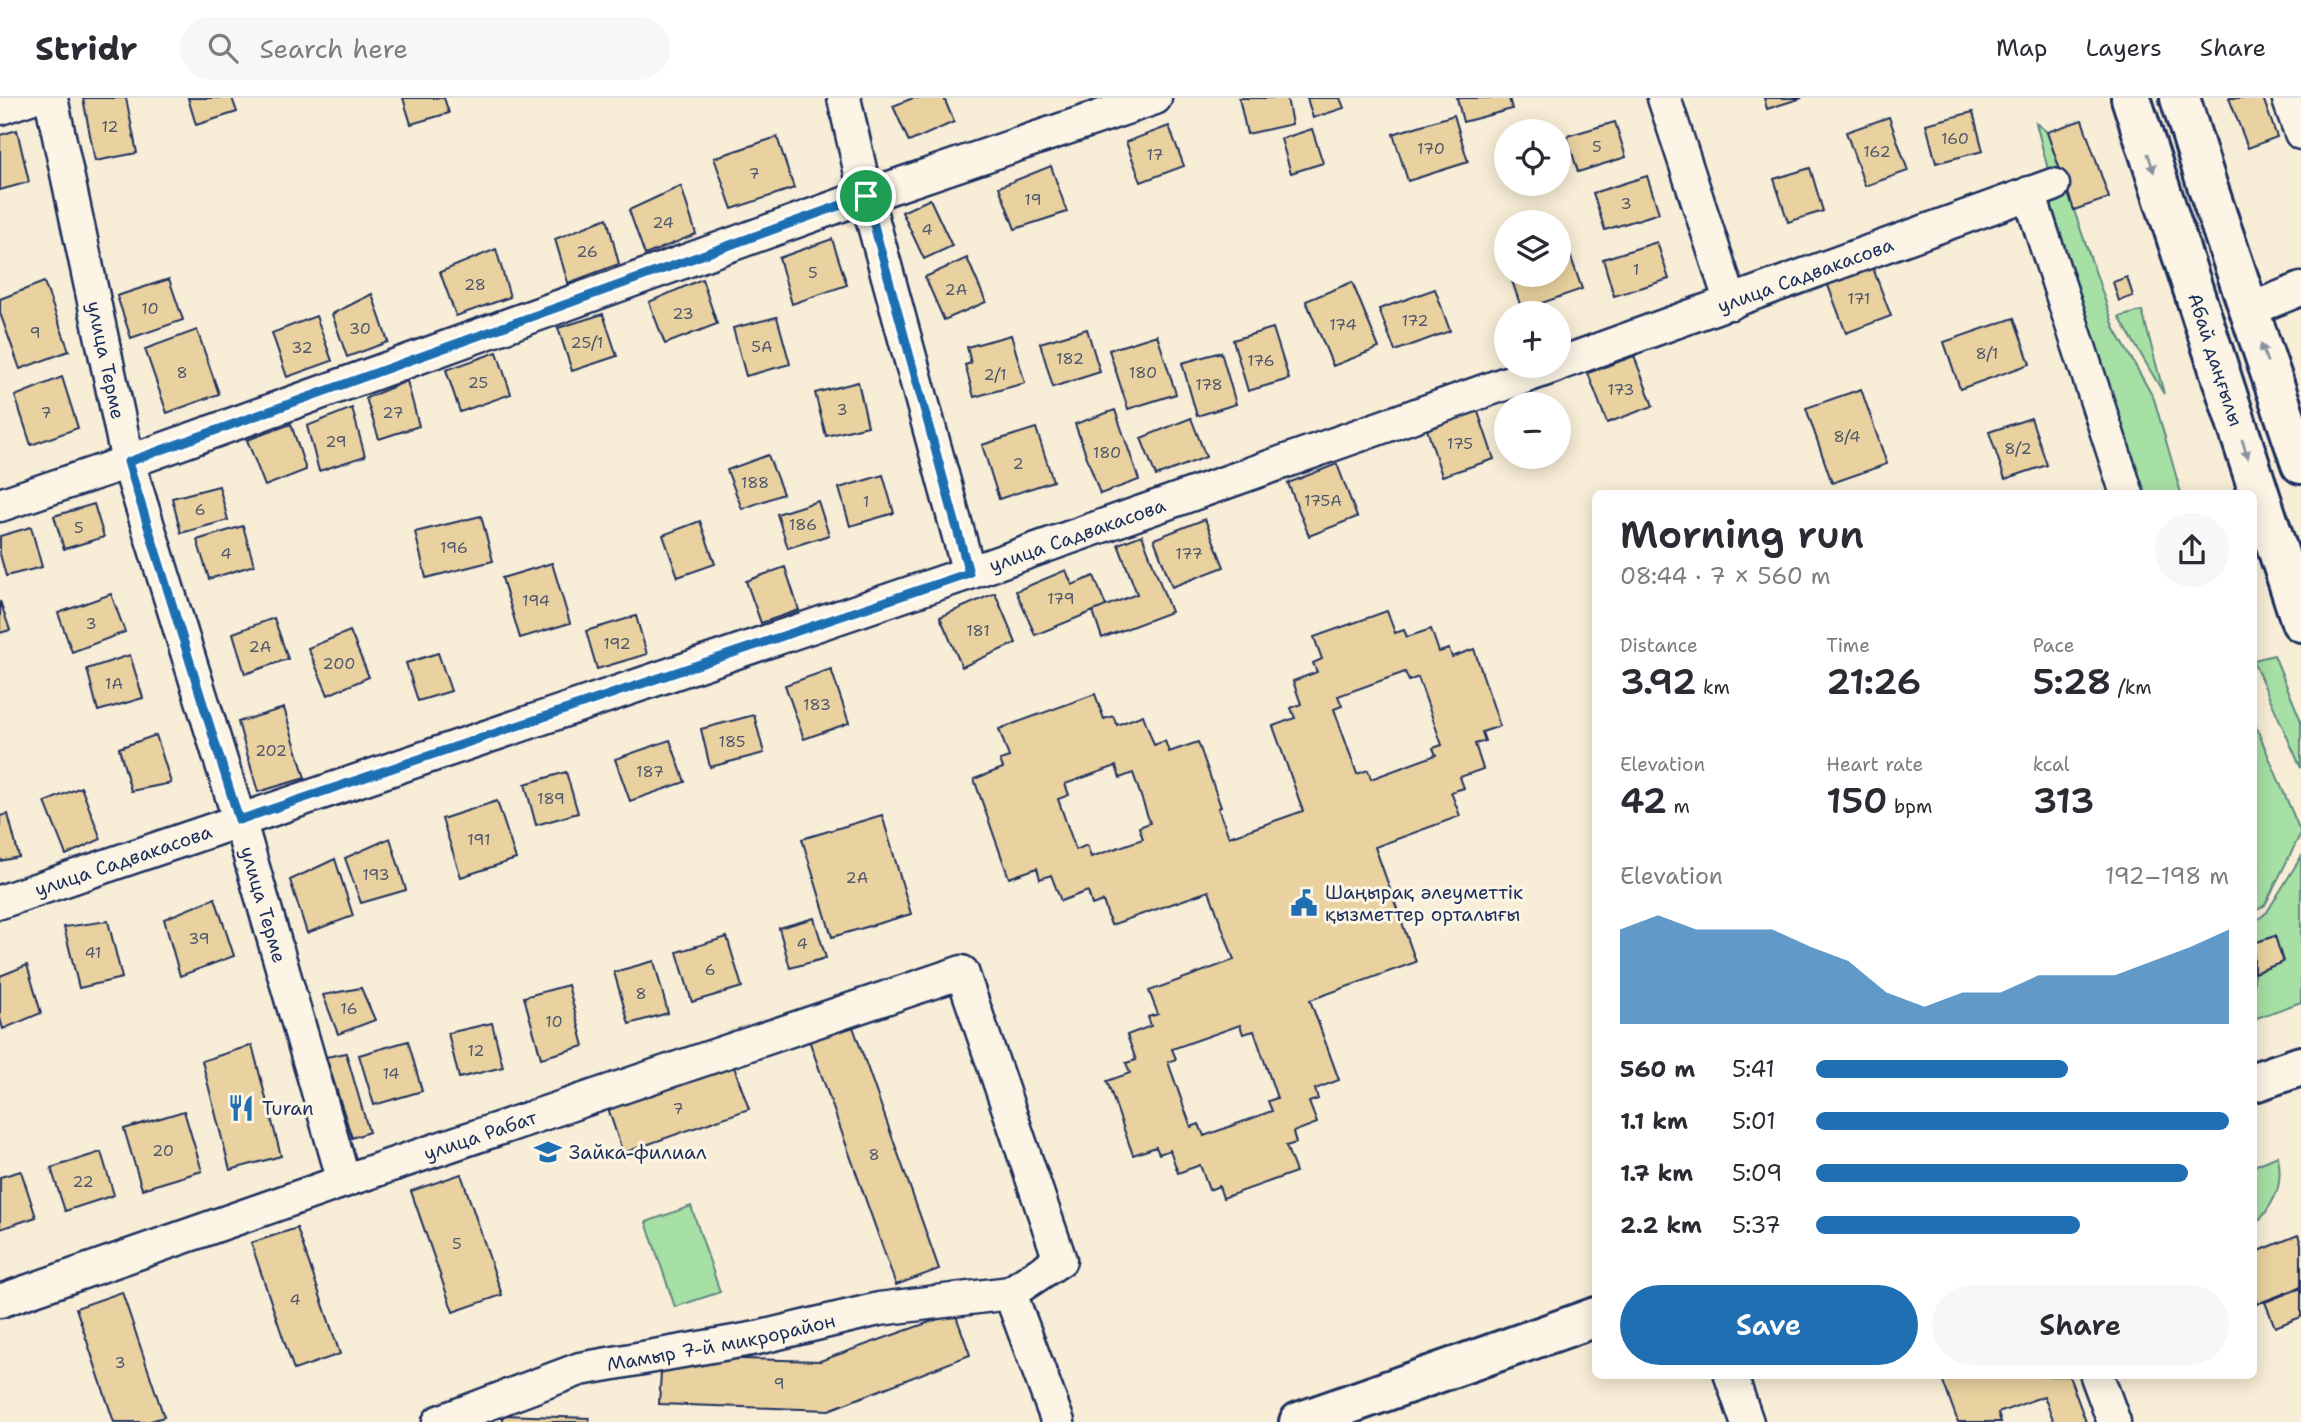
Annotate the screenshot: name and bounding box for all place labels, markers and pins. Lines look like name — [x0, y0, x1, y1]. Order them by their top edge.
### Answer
pin — [836, 166, 896, 226]
place label: Шаңырақ әлеуметтік қызметтер орталығы — [1325, 880, 1523, 927]
public building icon: Шаңырақ әлеуметтік қызметтер орталығы — [1289, 888, 1319, 918]
restaurant icon: Turan — [226, 1093, 256, 1123]
place label: Turan — [262, 1096, 314, 1121]
school or university icon: Зайка-филиал — [533, 1137, 563, 1167]
place label: Зайка-филиал — [569, 1140, 707, 1165]

